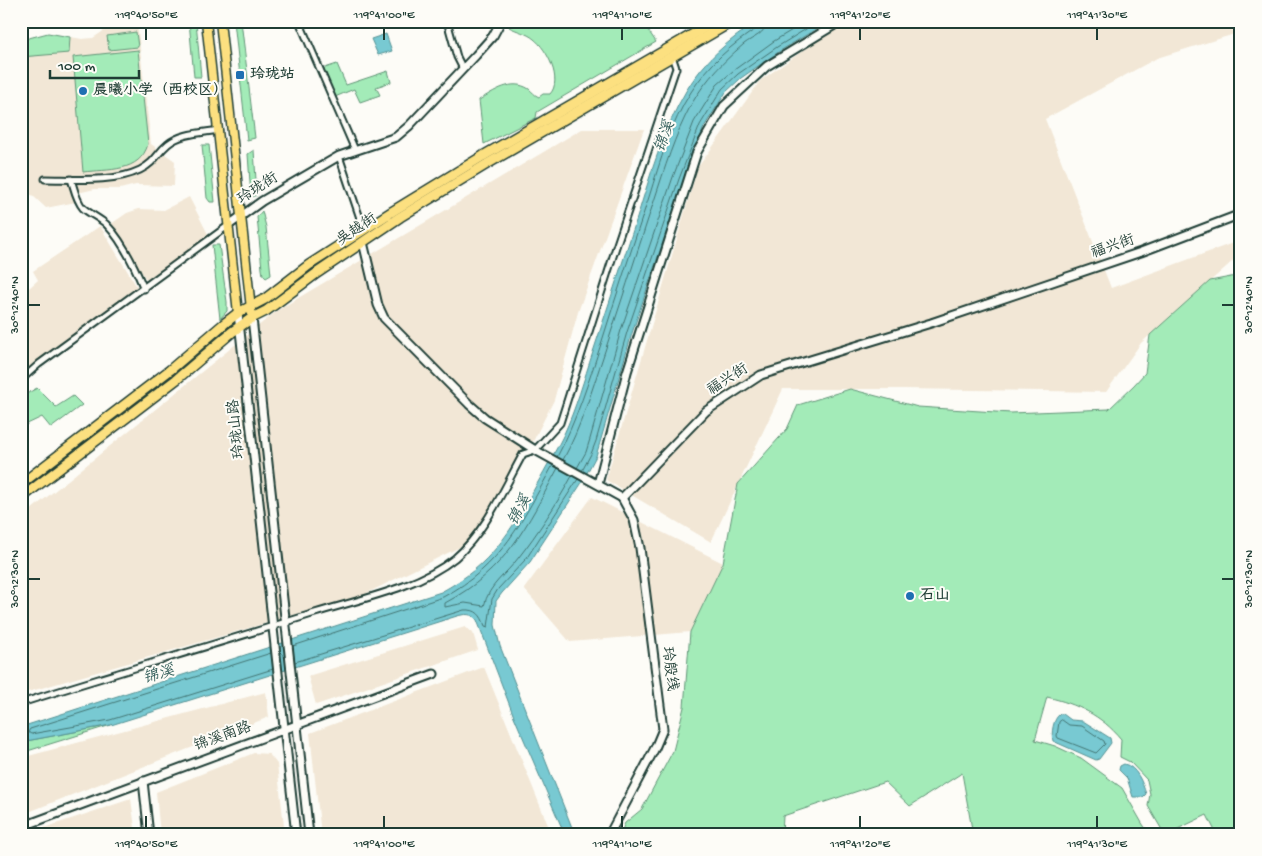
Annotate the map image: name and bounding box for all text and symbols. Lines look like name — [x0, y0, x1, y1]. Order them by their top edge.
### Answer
text: 119°40'50"E — [114, 9, 178, 23]
text: 119°41'00"E — [353, 9, 415, 23]
text: 119°41'10"E — [592, 9, 652, 23]
text: 119°41'20"E — [829, 9, 890, 23]
text: 119°41'30"E — [1066, 9, 1128, 23]
scale bar — [50, 48, 139, 80]
text: 100 m — [57, 58, 96, 76]
place label: 玲珑站 — [250, 66, 295, 84]
marker: 玲珑站 — [234, 69, 246, 81]
place label: 晨曦小学（西校区） — [93, 82, 228, 100]
marker: 晨曦小学（西校区） — [77, 85, 89, 97]
water label: 锦溪 — [650, 117, 681, 155]
street label: 玲珑街 — [234, 169, 282, 209]
street label: 吴越街 — [333, 209, 381, 250]
street label: 福兴街 — [1089, 231, 1137, 263]
text: 30°12'40"N — [9, 276, 23, 335]
text: 30°12'40"N — [1243, 276, 1257, 335]
street label: 福兴街 — [704, 360, 752, 400]
street label: 玲珑山路 — [225, 398, 249, 460]
water label: 锦溪 — [503, 491, 537, 530]
text: 30°12'30"N — [9, 550, 23, 609]
text: 30°12'30"N — [1243, 550, 1257, 609]
place label: 石山 — [920, 587, 950, 605]
marker: 石山 — [904, 590, 916, 602]
street label: 玲殷线 — [657, 646, 681, 692]
water label: 锦溪 — [140, 660, 178, 690]
street label: 锦溪南路 — [191, 717, 254, 756]
text: 119°40'50"E — [114, 838, 178, 852]
text: 119°41'00"E — [353, 838, 415, 852]
text: 119°41'10"E — [592, 838, 652, 852]
text: 119°41'20"E — [829, 838, 890, 852]
text: 119°41'30"E — [1066, 838, 1128, 852]

